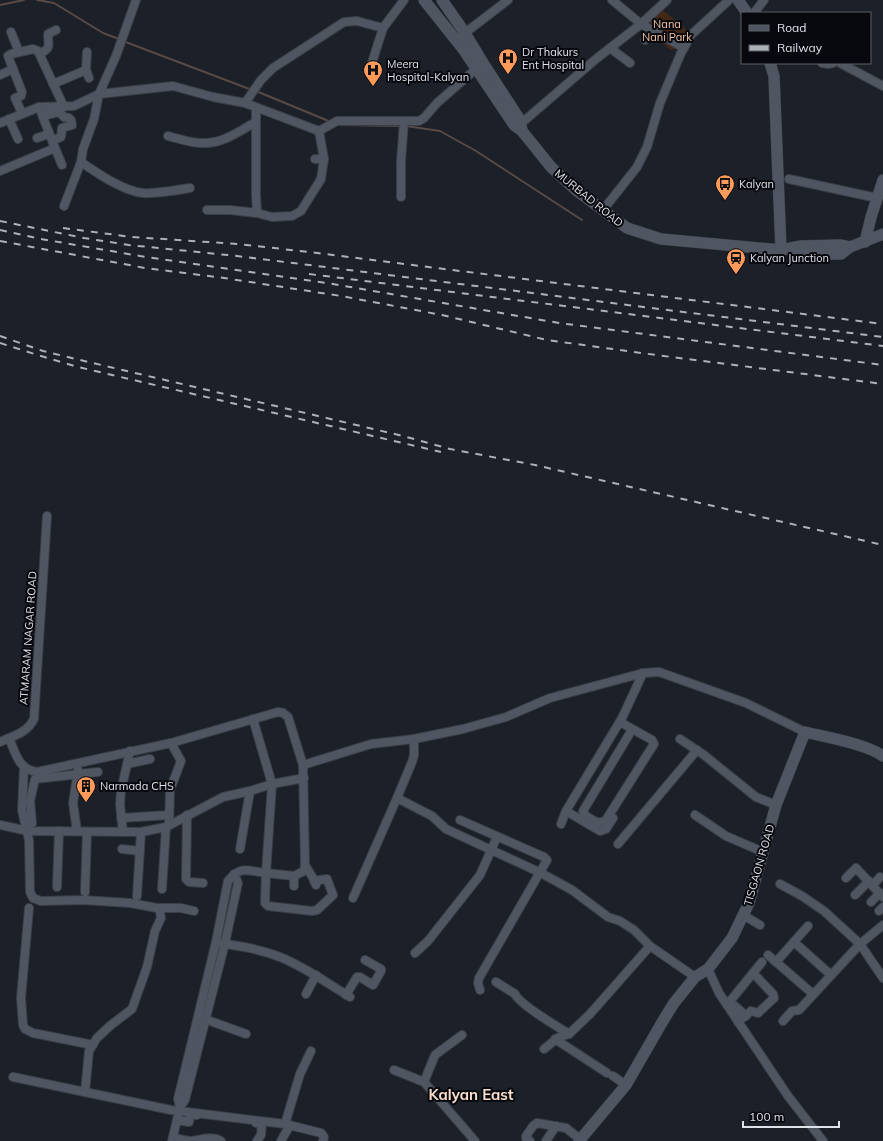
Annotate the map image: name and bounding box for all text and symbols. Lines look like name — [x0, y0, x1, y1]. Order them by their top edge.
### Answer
legend — [741, 12, 871, 64]
park label: Nana Nani Park — [642, 17, 692, 44]
text: Road — [777, 20, 806, 35]
text: Railway — [777, 40, 823, 55]
place label: Dr Thakurs Ent Hospital — [522, 45, 584, 72]
hospital icon: Dr Thakurs Ent Hospital — [497, 47, 519, 75]
place label: Meera Hospital-Kalyan — [387, 57, 469, 84]
hospital icon: Meera Hospital-Kalyan — [362, 59, 384, 87]
street label: MURBAD ROAD — [552, 166, 626, 230]
bus stop icon: Kalyan — [714, 173, 736, 201]
place label: Kalyan — [739, 177, 774, 191]
station icon: Kalyan Junction — [725, 247, 747, 275]
place label: Kalyan Junction — [750, 251, 829, 265]
street label: ATMARAM NAGAR ROAD — [16, 571, 40, 705]
building icon: Narmada CHS — [75, 775, 97, 803]
place label: Narmada CHS — [100, 779, 174, 793]
street label: TISGAON ROAD — [741, 823, 777, 907]
district label: Kalyan East — [429, 1085, 514, 1104]
scale bar — [743, 1103, 839, 1129]
text: 100 m — [749, 1109, 784, 1124]

